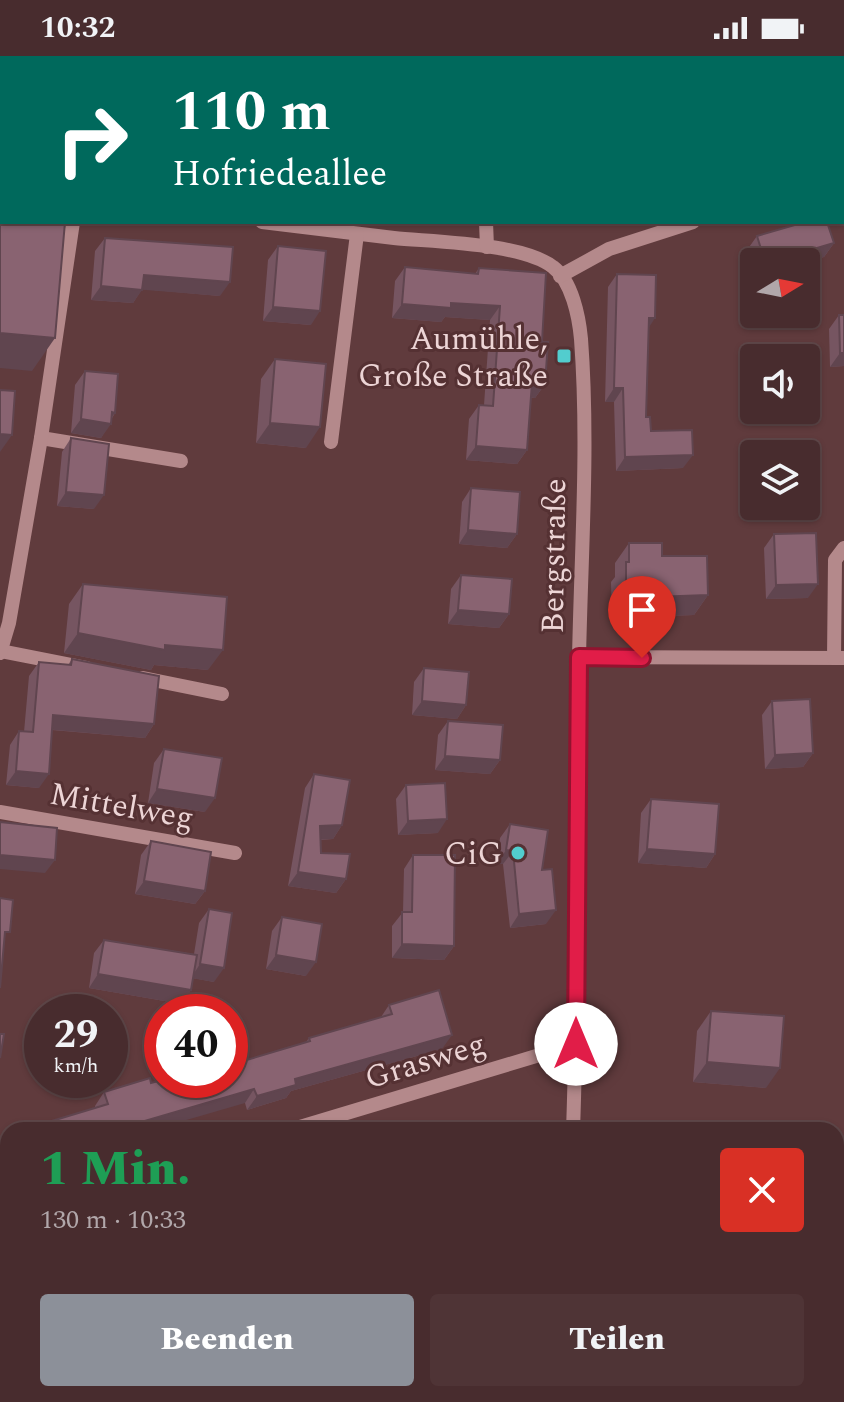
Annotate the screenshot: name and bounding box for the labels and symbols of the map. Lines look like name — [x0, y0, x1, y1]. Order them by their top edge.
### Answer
north arrow — [740, 248, 820, 328]
place label: Aumühle, Große Straße — [358, 315, 548, 401]
marker: Aumühle, Große Straße — [555, 347, 573, 365]
street label: Bergstraße — [529, 478, 580, 634]
pin — [608, 576, 676, 658]
street label: Mittelweg — [46, 770, 198, 843]
place label: CiG — [444, 830, 502, 879]
marker: CiG — [509, 844, 527, 862]
speed limit sign: 40 — [144, 994, 248, 1098]
position arrow — [534, 1002, 618, 1086]
street label: Grasweg — [359, 1020, 492, 1103]

